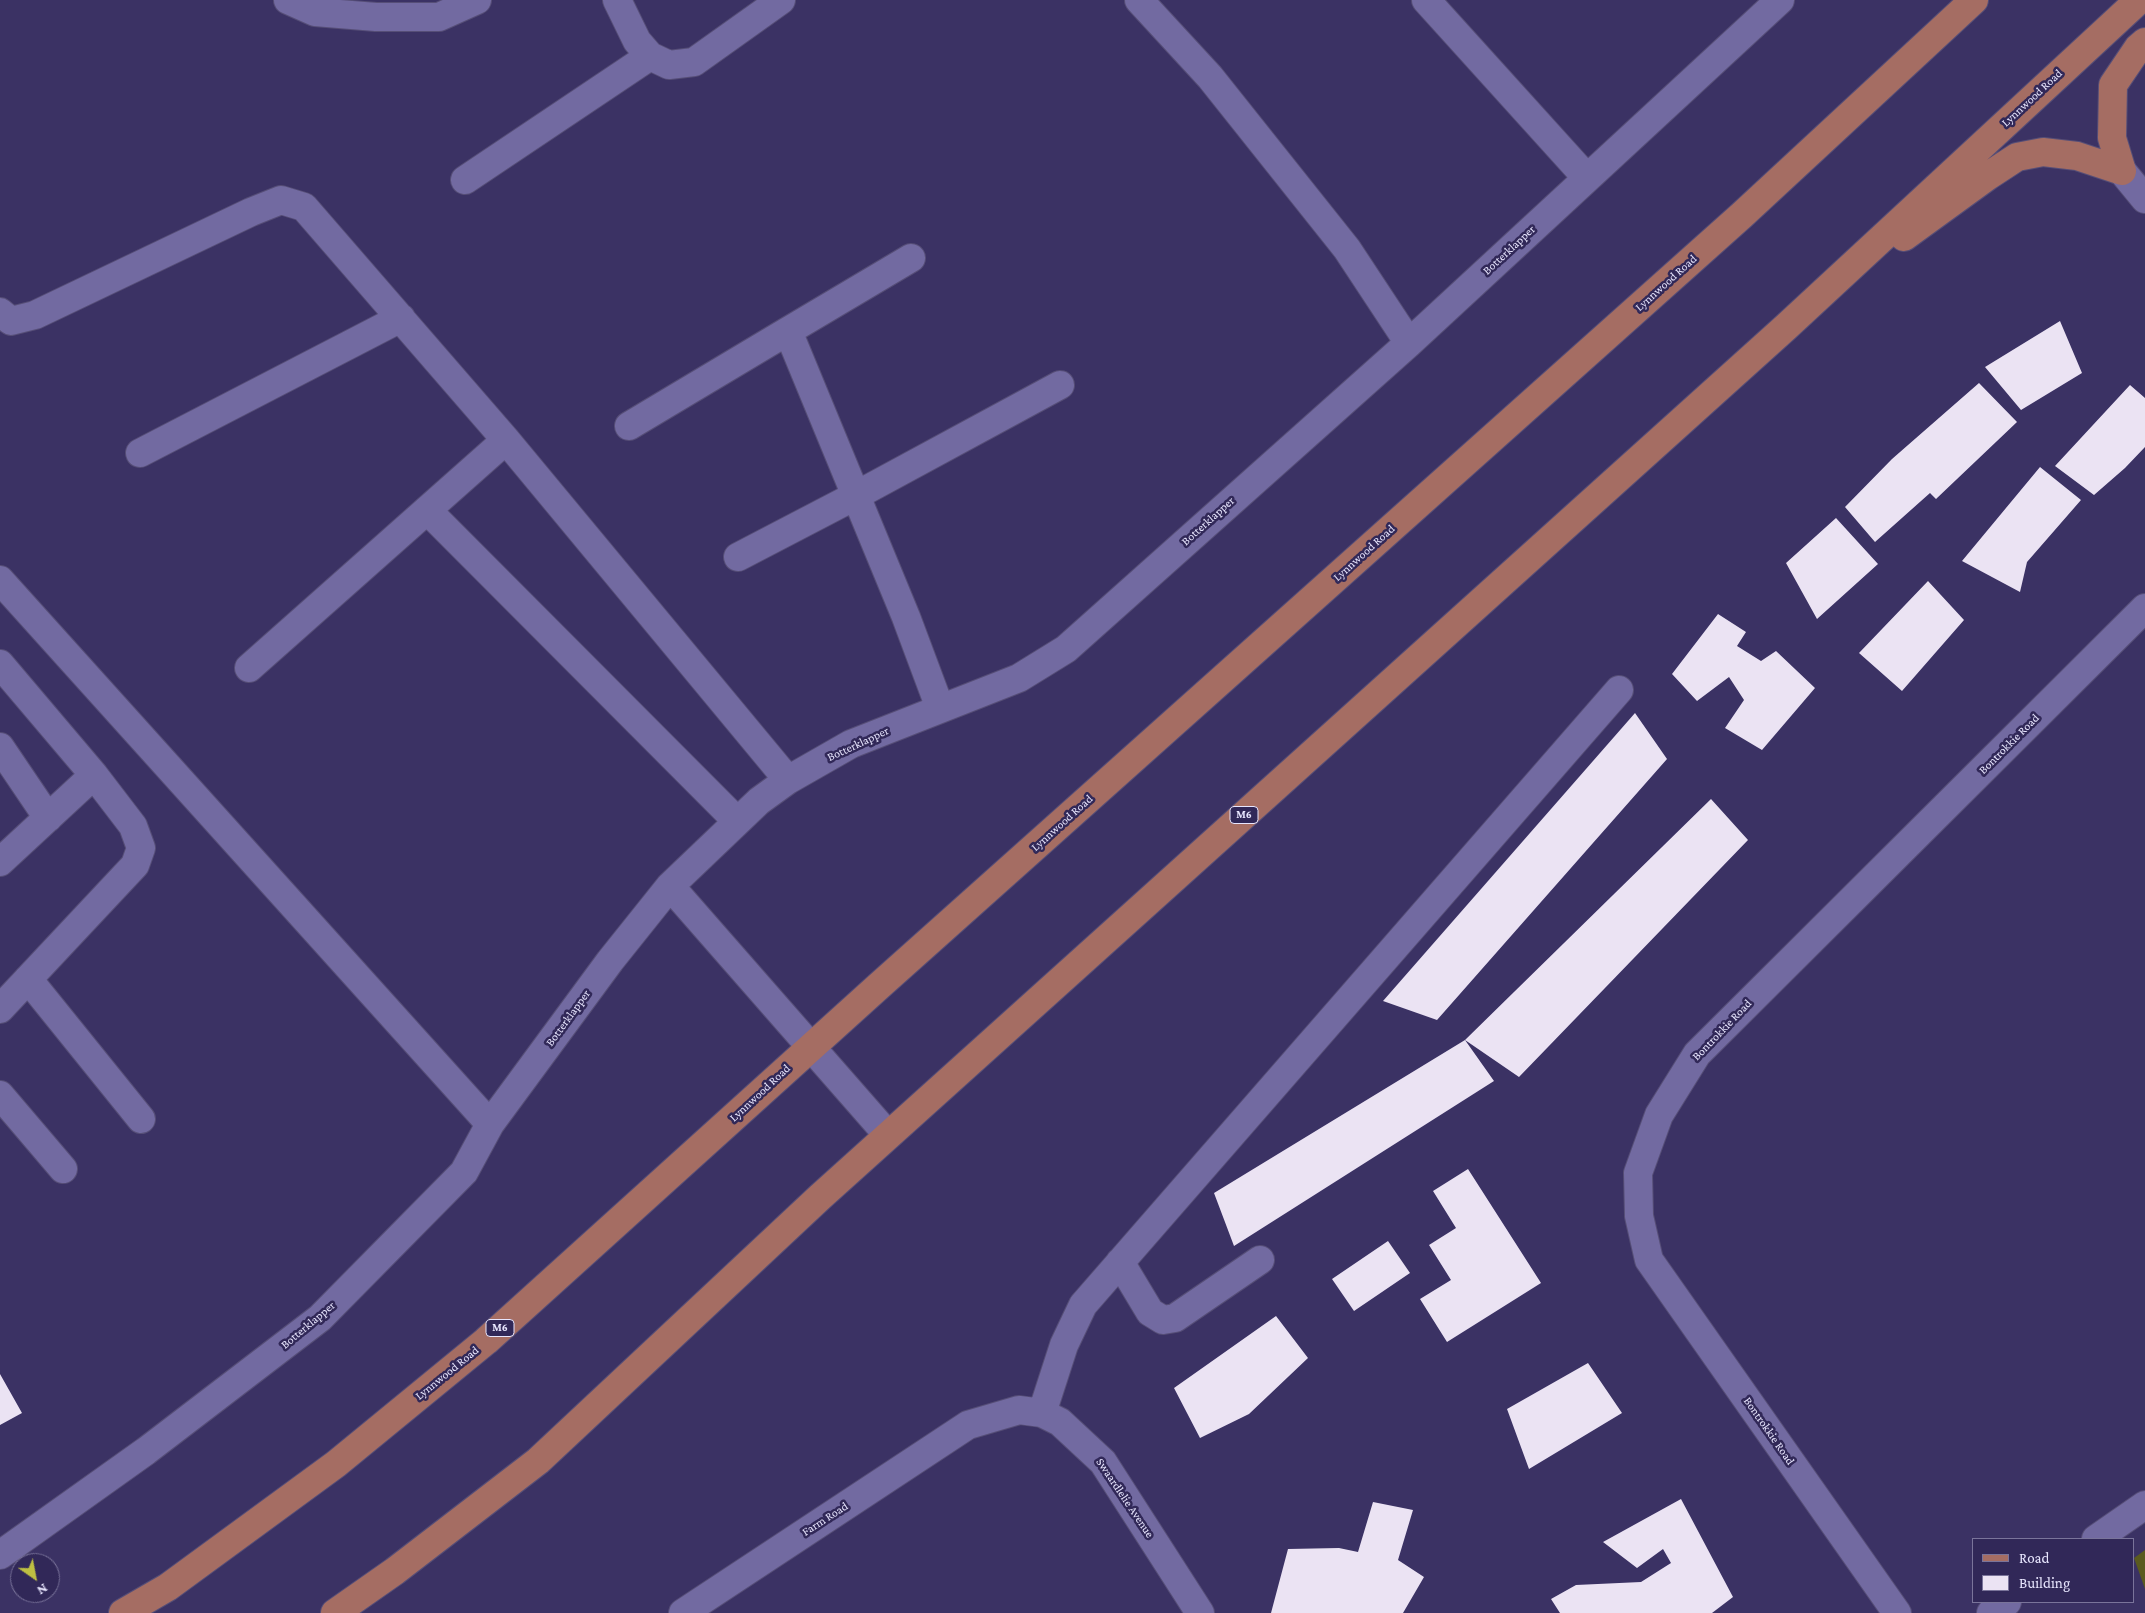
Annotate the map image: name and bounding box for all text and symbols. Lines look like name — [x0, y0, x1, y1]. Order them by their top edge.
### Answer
street label: Lynnwood Road — [1999, 66, 2065, 130]
street label: Botterklapper — [1480, 222, 1538, 278]
street label: Lynnwood Road — [1632, 252, 1700, 314]
street label: Botterklapper — [1179, 493, 1237, 549]
street label: Lynnwood Road — [1330, 522, 1398, 584]
street label: Bontrokkie Road — [1976, 711, 2042, 777]
street label: Botterklapper — [825, 723, 891, 765]
street label: Lynnwood Road — [1028, 792, 1096, 854]
road number: M6 — [1230, 806, 1258, 824]
street label: Botterklapper — [543, 987, 593, 1049]
street label: Bontrokkie Road — [1689, 996, 1755, 1064]
street label: Lynnwood Road — [727, 1061, 793, 1125]
street label: Botterklapper — [278, 1298, 338, 1352]
road number: M6 — [486, 1320, 514, 1336]
street label: Lynnwood Road — [412, 1343, 482, 1403]
street label: Bontrokkie Road — [1740, 1394, 1798, 1468]
street label: Swaardlelie Avenue — [1093, 1455, 1157, 1541]
street label: Farm Road — [799, 1499, 851, 1539]
legend — [1972, 1538, 2135, 1603]
text: Road — [2019, 1550, 2049, 1566]
north arrow — [10, 1553, 60, 1603]
text: Building — [2019, 1575, 2070, 1591]
text: N — [34, 1580, 51, 1599]

